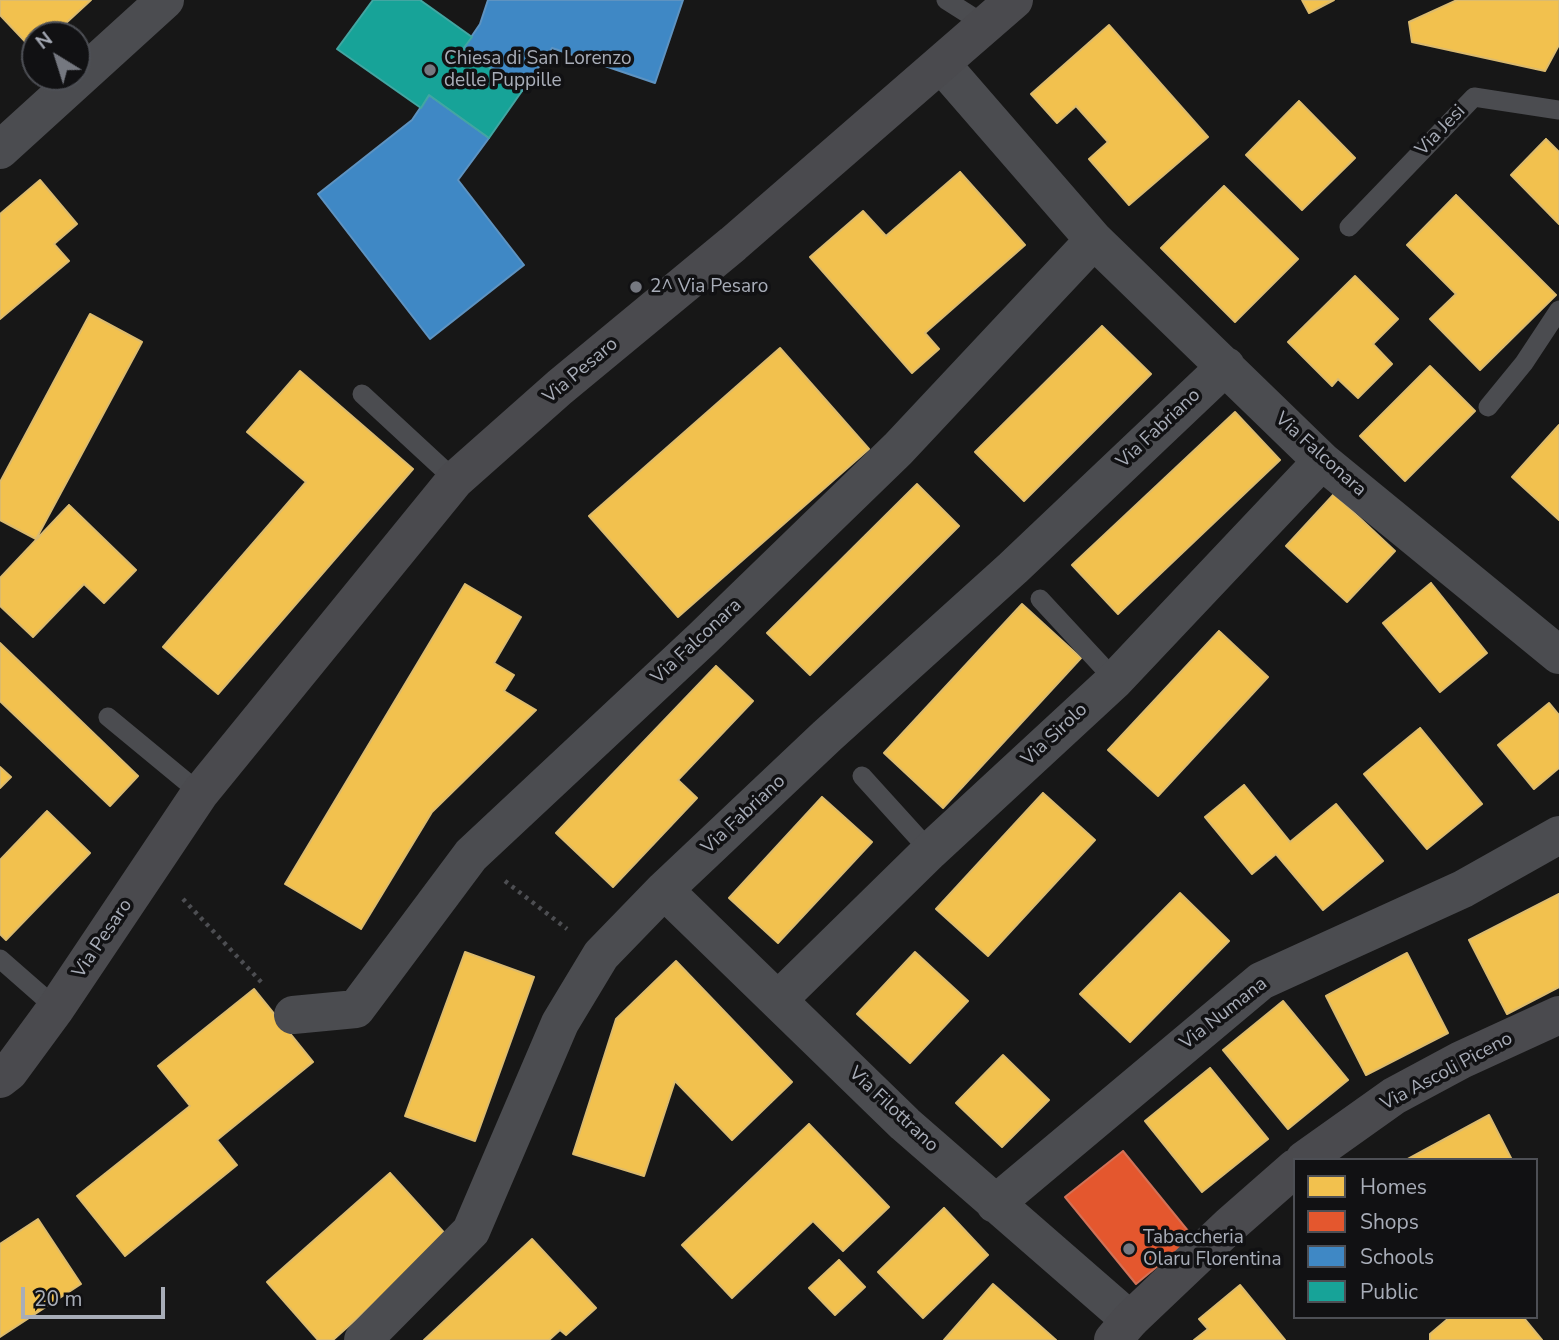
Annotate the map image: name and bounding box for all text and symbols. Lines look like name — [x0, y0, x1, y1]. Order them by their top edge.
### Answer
north arrow — [21, 21, 91, 91]
text: N — [31, 26, 58, 56]
place label: Chiesa di San Lorenzo delle Puppille — [444, 48, 632, 92]
marker: Chiesa di San Lorenzo delle Puppille — [422, 62, 438, 78]
street label: Via Jesi — [1411, 101, 1471, 161]
place label: 2^ Via Pesaro — [650, 276, 768, 298]
marker: 2^ Via Pesaro — [628, 279, 644, 295]
street label: Via Pesaro — [539, 333, 623, 409]
street label: Via Fabriano — [1112, 384, 1206, 474]
street label: Via Falconara — [1270, 408, 1370, 502]
street label: Via Falconara — [647, 594, 747, 690]
street label: Via Sirolo — [1017, 699, 1093, 771]
street label: Via Fabriano — [697, 770, 791, 860]
street label: Via Pesaro — [68, 895, 138, 983]
street label: Via Numana — [1176, 973, 1272, 1055]
street label: Via Ascoli Piceno — [1377, 1028, 1517, 1116]
street label: Via Filottrano — [843, 1063, 943, 1157]
legend — [1293, 1158, 1538, 1319]
text: Homes — [1360, 1173, 1427, 1201]
text: Shops — [1360, 1208, 1419, 1236]
place label: Tabaccheria Olaru Florentina — [1143, 1227, 1282, 1271]
marker: Tabaccheria Olaru Florentina — [1121, 1241, 1137, 1257]
text: Schools — [1360, 1243, 1434, 1271]
scale bar — [24, 1274, 168, 1318]
text: Public — [1360, 1278, 1418, 1306]
text: 20 m — [34, 1285, 83, 1313]

